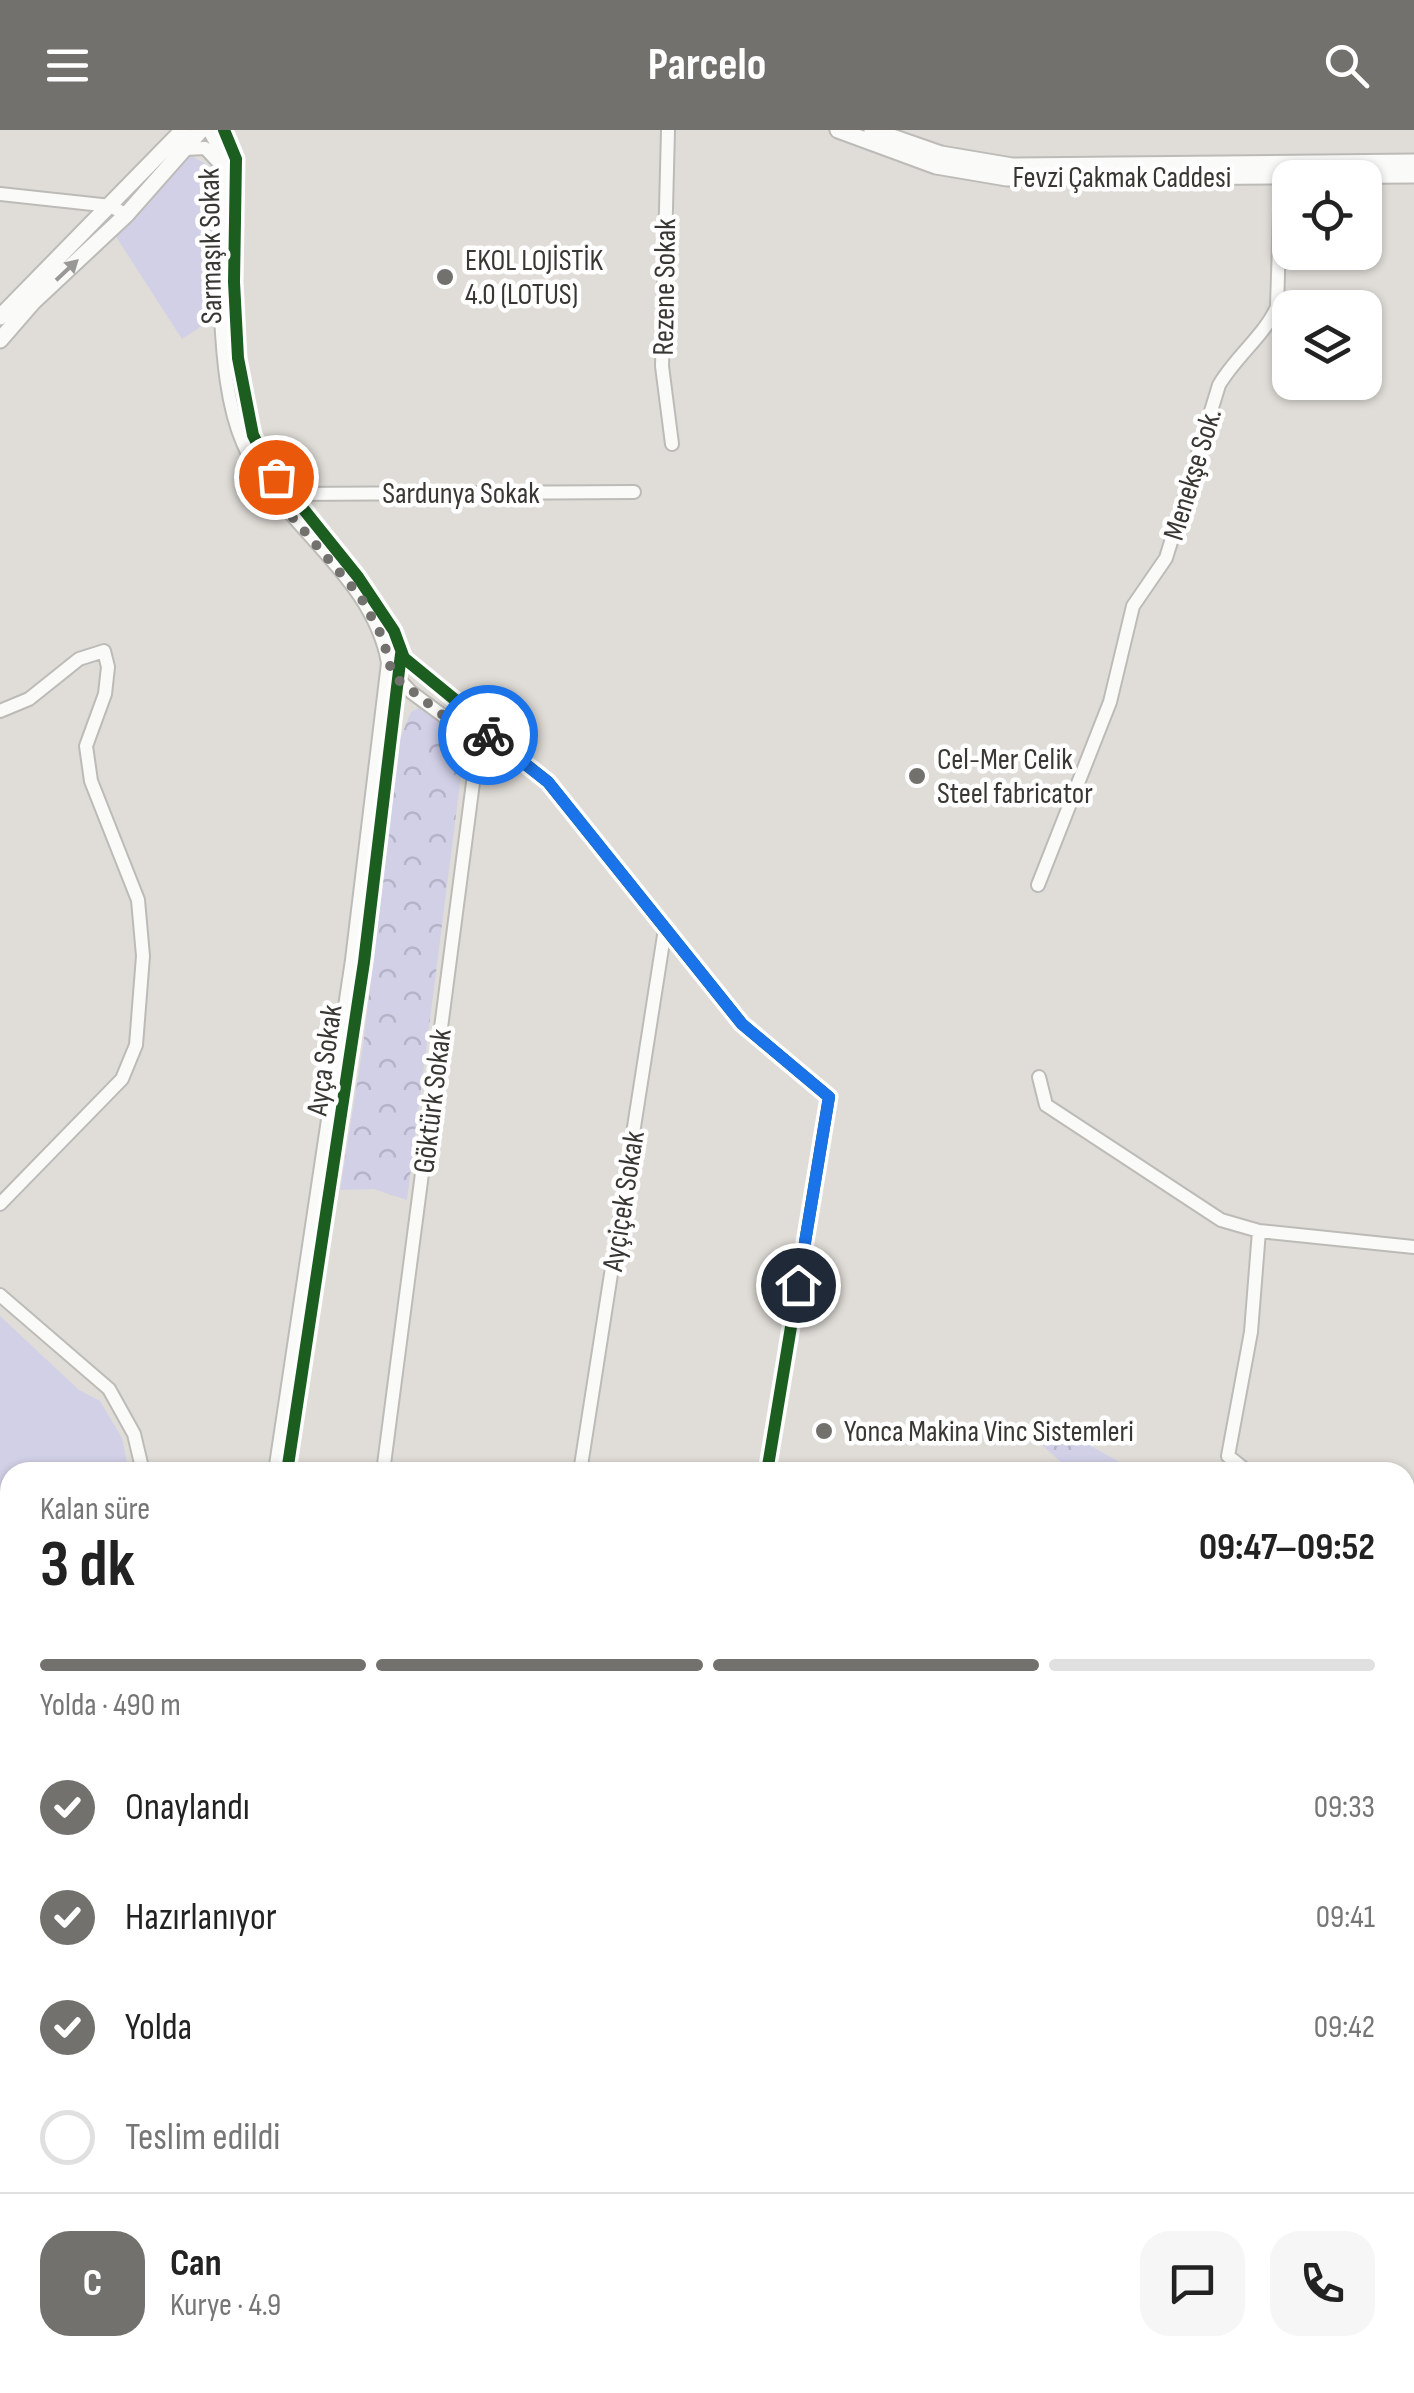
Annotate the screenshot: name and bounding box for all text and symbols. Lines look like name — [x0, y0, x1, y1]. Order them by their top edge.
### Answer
icon: menu — [40, 38, 95, 93]
text: Parcelo — [648, 38, 766, 93]
icon: search — [1319, 38, 1374, 93]
street label: Fevzi Çakmak Caddesi — [1013, 160, 1231, 196]
map controls — [1272, 160, 1382, 400]
button: locate — [1272, 160, 1382, 270]
street label: Sarmaşık Sokak — [192, 167, 230, 324]
street label: Rezene Sokak — [646, 217, 684, 356]
place label: EKOL LOJİSTİK 4.0 (LOTUS) — [465, 243, 603, 313]
one-way arrow — [55, 259, 79, 282]
marker: EKOL LOJİSTİK 4.0 (LOTUS) — [434, 266, 456, 288]
button: layers — [1272, 290, 1382, 400]
street label: Menekşe Sok. — [1156, 404, 1230, 545]
pin — [234, 435, 319, 520]
icon: bag — [249, 450, 304, 505]
street label: Sardunya Sokak — [382, 476, 540, 512]
courier — [438, 685, 538, 785]
icon: bike — [461, 708, 516, 763]
place label: Cel-Mer Celik Steel fabricator — [937, 742, 1093, 812]
marker: Cel-Mer Celik Steel fabricator — [906, 765, 928, 787]
street label: Ayça Sokak — [299, 1002, 351, 1119]
street label: Göktürk Sokak — [406, 1026, 460, 1175]
street label: Ayçiçek Sokak — [595, 1128, 653, 1275]
pin — [756, 1243, 841, 1328]
icon: home — [771, 1258, 826, 1313]
place label: Yonca Makina Vinc Sistemleri — [844, 1414, 1134, 1450]
marker: Yonca Makina Vinc Sistemleri — [813, 1420, 835, 1442]
text: Kalan süre — [40, 1490, 150, 1529]
text: 09:47–09:52 — [1199, 1525, 1375, 1570]
text: 3 dk — [40, 1527, 135, 1605]
text: Yolda · 490 m — [40, 1686, 181, 1725]
icon: check — [40, 1780, 95, 1835]
text: Onaylandı — [125, 1785, 250, 1830]
text: 09:33 — [1314, 1788, 1375, 1827]
icon: check — [40, 1890, 95, 1945]
text: Hazırlanıyor — [125, 1895, 277, 1940]
text: 09:41 — [1316, 1898, 1375, 1937]
icon: check — [40, 2000, 95, 2055]
text: Yolda — [125, 2005, 192, 2050]
text: 09:42 — [1314, 2008, 1375, 2047]
text: Teslim edildi — [125, 2115, 280, 2160]
button: chat — [1140, 2231, 1245, 2336]
button: phone — [1270, 2231, 1375, 2336]
text: Can — [170, 2241, 222, 2286]
text: C — [83, 2261, 102, 2306]
text: Kurye · 4.9 — [170, 2286, 281, 2325]

